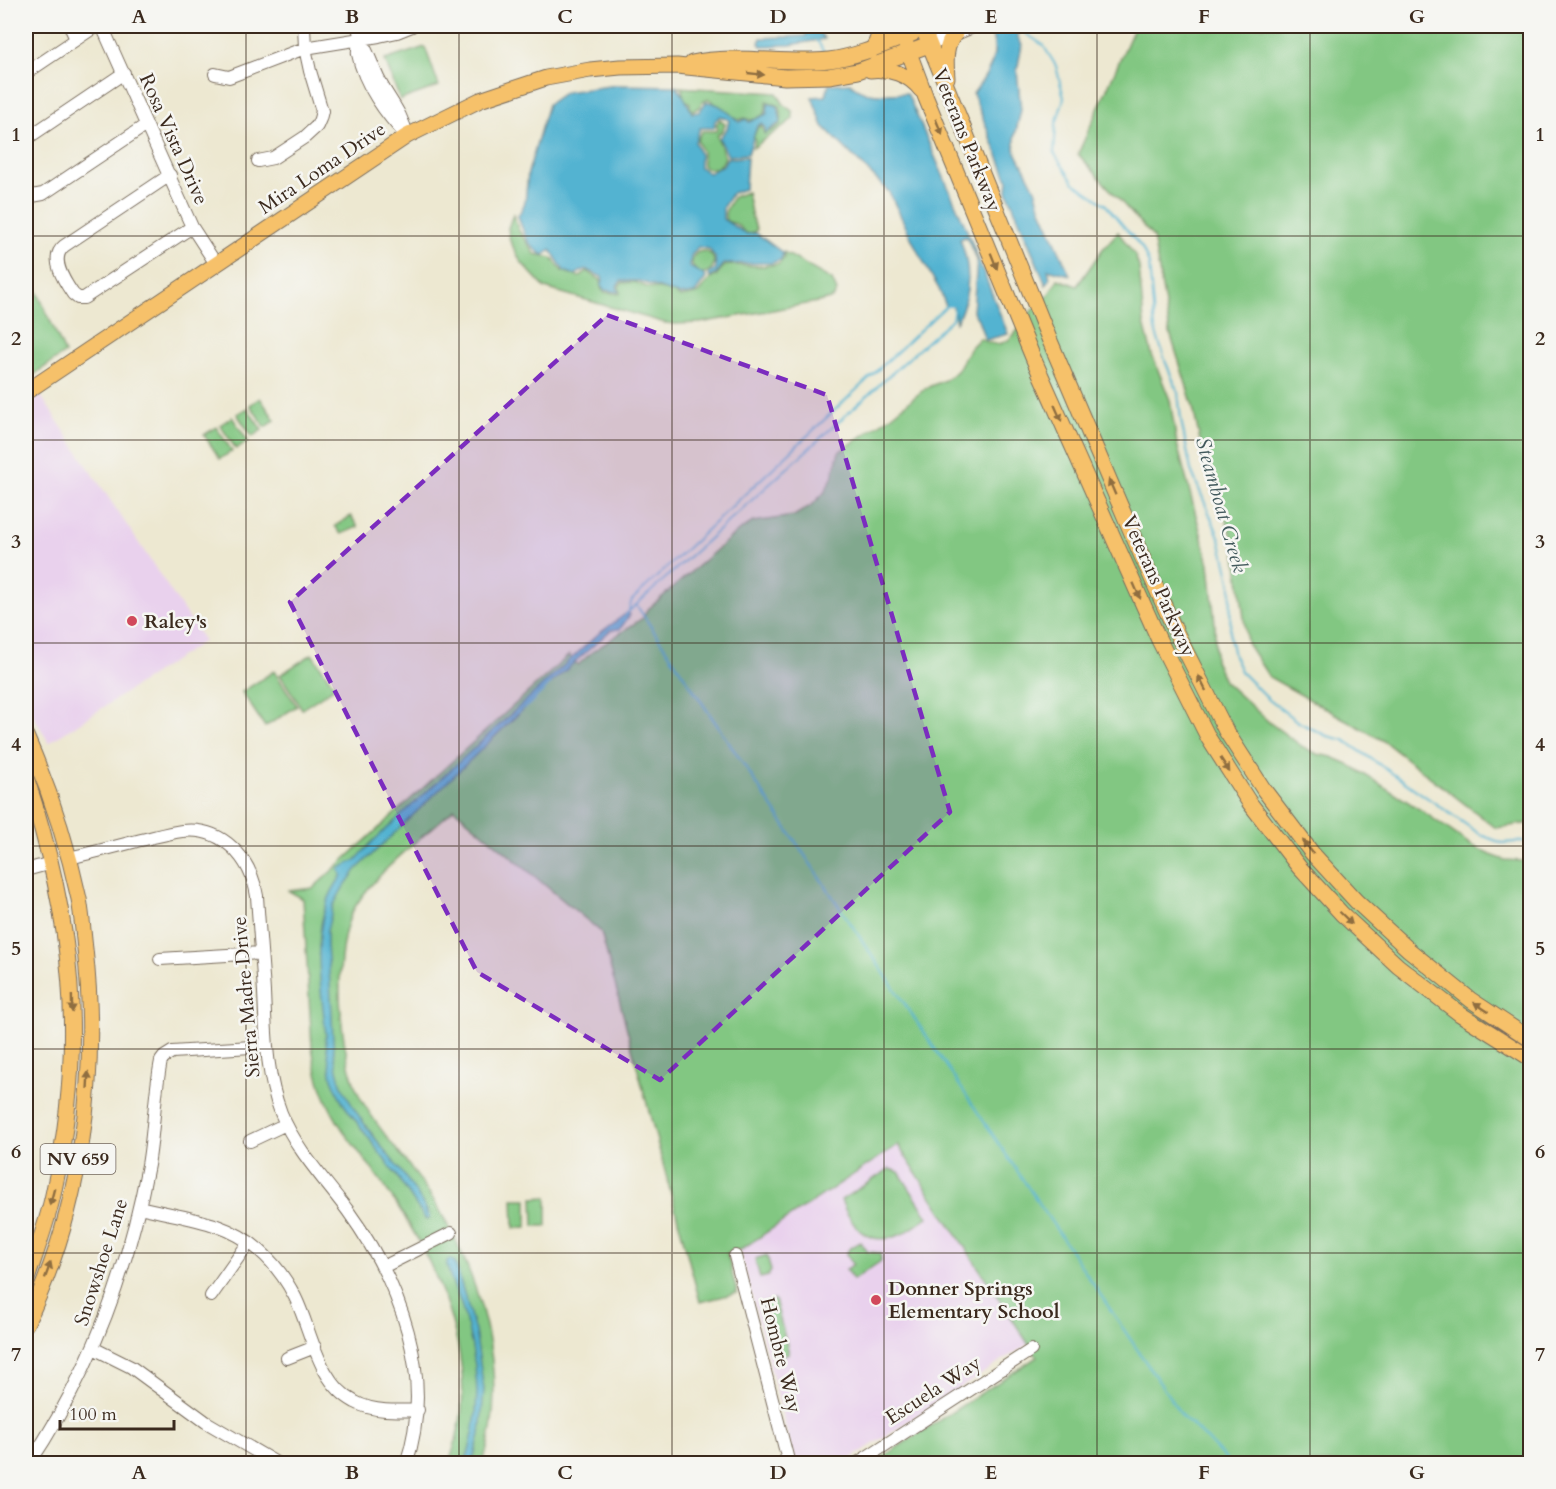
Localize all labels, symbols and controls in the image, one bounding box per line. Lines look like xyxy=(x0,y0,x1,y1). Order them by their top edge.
text: A xyxy=(131,3,147,30)
text: B xyxy=(345,3,359,30)
text: C xyxy=(557,3,573,30)
text: D xyxy=(769,3,787,30)
text: E xyxy=(985,3,997,30)
text: F xyxy=(1198,3,1210,30)
text: G xyxy=(1409,3,1425,30)
street label: Veterans Parkway xyxy=(926,64,1008,216)
street label: Rosa Vista Drive xyxy=(133,69,215,209)
one-way arrow xyxy=(747,69,766,79)
street label: Mira Loma Drive xyxy=(253,115,391,221)
one-way arrow xyxy=(934,119,944,137)
text: 1 xyxy=(11,121,21,148)
text: 1 xyxy=(1535,121,1545,148)
one-way arrow xyxy=(990,253,1000,271)
text: 2 xyxy=(11,325,21,352)
text: 2 xyxy=(1535,325,1545,352)
one-way arrow xyxy=(1053,405,1063,423)
water label: Steamboat Creek xyxy=(1188,434,1254,577)
one-way arrow xyxy=(1107,478,1116,496)
street label: Veterans Parkway xyxy=(1116,511,1202,661)
text: 3 xyxy=(11,528,21,555)
text: 3 xyxy=(1535,528,1545,555)
one-way arrow xyxy=(1132,583,1142,601)
place label: Raley's xyxy=(144,608,207,635)
marker: Raley's xyxy=(125,614,139,628)
one-way arrow xyxy=(1197,675,1207,692)
text: 4 xyxy=(11,731,21,758)
text: 4 xyxy=(1535,731,1545,758)
one-way arrow xyxy=(1220,757,1231,773)
one-way arrow xyxy=(1302,839,1314,854)
one-way arrow xyxy=(1338,910,1352,924)
street label: Sierra Madre Drive xyxy=(226,915,266,1079)
text: 5 xyxy=(11,935,21,962)
text: 5 xyxy=(1535,935,1545,962)
one-way arrow xyxy=(67,995,77,1014)
one-way arrow xyxy=(1473,1001,1490,1012)
one-way arrow xyxy=(83,1071,92,1090)
text: 6 xyxy=(11,1138,21,1165)
text: 6 xyxy=(1535,1138,1545,1165)
road number: NV 659 xyxy=(40,1144,116,1174)
one-way arrow xyxy=(47,1188,57,1207)
street label: Snowshoe Lane xyxy=(68,1195,134,1329)
one-way arrow xyxy=(43,1261,53,1279)
place label: Donner Springs Elementary School xyxy=(888,1275,1060,1325)
marker: Donner Springs Elementary School xyxy=(869,1293,883,1307)
street label: Hombre Way xyxy=(754,1294,809,1416)
text: 7 xyxy=(11,1341,21,1368)
text: 7 xyxy=(1535,1341,1545,1368)
street label: Escuela Way xyxy=(880,1349,986,1431)
scale bar xyxy=(60,1393,174,1431)
text: 100 m xyxy=(69,1402,117,1427)
text: A xyxy=(131,1459,147,1486)
text: B xyxy=(345,1459,359,1486)
text: C xyxy=(557,1459,573,1486)
text: D xyxy=(769,1459,787,1486)
text: E xyxy=(985,1459,997,1486)
text: F xyxy=(1198,1459,1210,1486)
text: G xyxy=(1409,1459,1425,1486)

